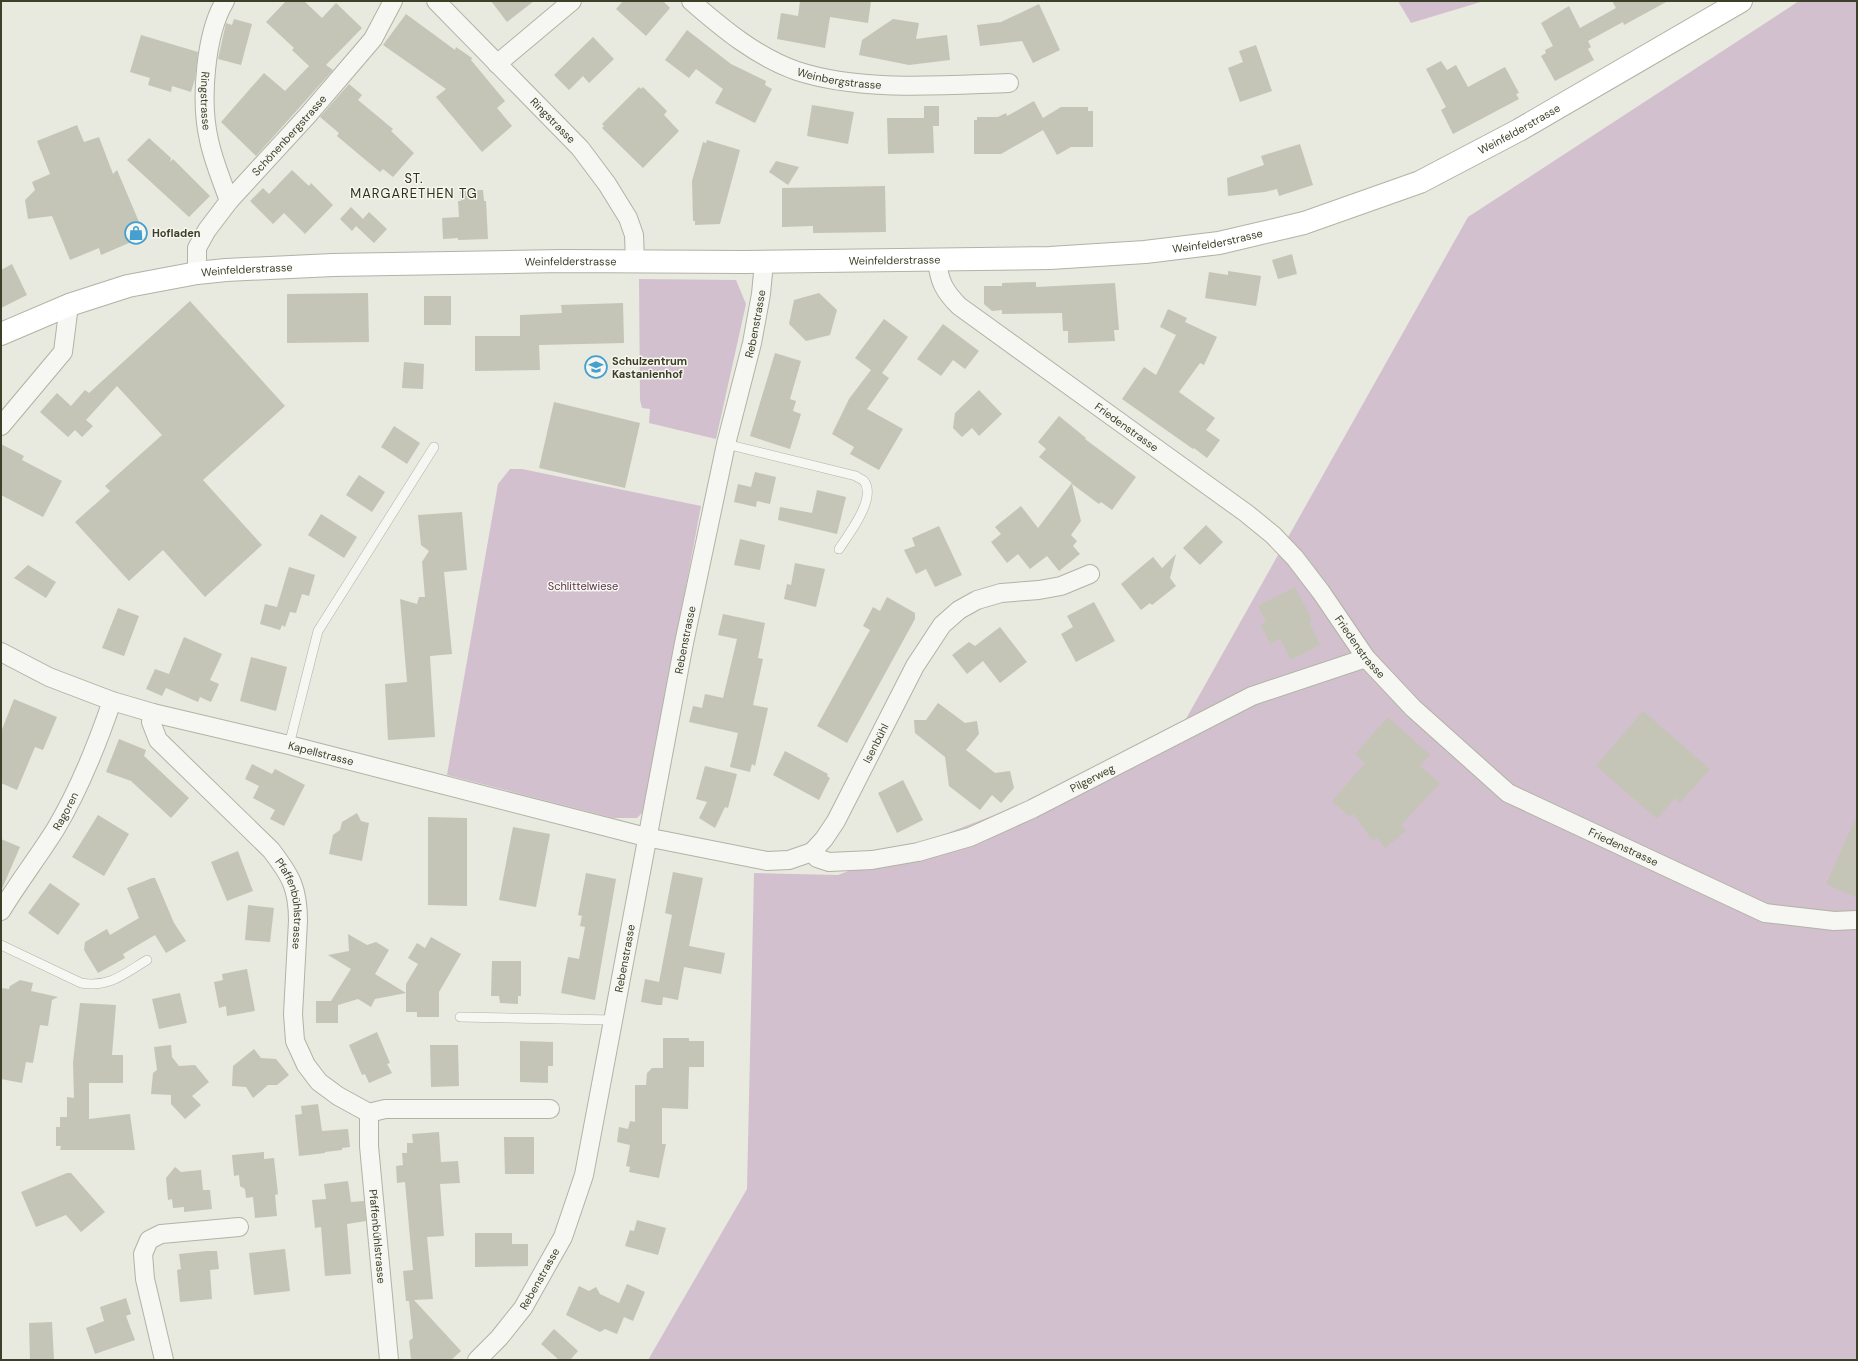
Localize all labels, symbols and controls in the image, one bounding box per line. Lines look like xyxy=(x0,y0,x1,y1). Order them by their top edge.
street label: Weinbergstrasse xyxy=(795,64,882,92)
street label: Ringstrasse xyxy=(198,71,214,131)
street label: Schönenbergstrasse xyxy=(249,92,329,179)
street label: Ringstrasse xyxy=(527,94,578,146)
street label: Weinfelderstrasse xyxy=(1476,101,1563,157)
district label: ST. MARGARETHEN TG xyxy=(350,170,478,202)
shop icon: Hofladen xyxy=(123,220,149,246)
place label: Hofladen xyxy=(152,226,201,240)
street label: Weinfelderstrasse xyxy=(1171,226,1264,256)
street label: Weinfelderstrasse xyxy=(849,252,941,268)
street label: Weinfelderstrasse xyxy=(525,254,616,269)
street label: Weinfelderstrasse xyxy=(200,260,293,280)
street label: Rebenstrasse xyxy=(741,289,768,359)
school or university icon: Schulzentrum Kastanienhof xyxy=(583,354,609,380)
place label: Schulzentrum Kastanienhof xyxy=(612,354,687,381)
street label: Friedenstrasse xyxy=(1092,399,1161,455)
park label: Schlittelwiese xyxy=(548,579,618,593)
street label: Rebenstrasse xyxy=(671,605,699,675)
street label: Friedenstrasse xyxy=(1332,613,1388,681)
street label: Isenbühl xyxy=(860,721,892,765)
street label: Kapellstrasse xyxy=(287,738,355,768)
street label: Pilgerweg xyxy=(1068,761,1117,795)
street label: Ragoren xyxy=(49,790,81,833)
street label: Friedenstrasse xyxy=(1586,825,1660,869)
street label: Pfaffenbühlstrasse xyxy=(272,855,305,950)
street label: Rebenstrasse xyxy=(611,923,638,993)
street label: Pfaffenbühlstrasse xyxy=(366,1189,389,1284)
street label: Rebenstrasse xyxy=(516,1245,562,1312)

